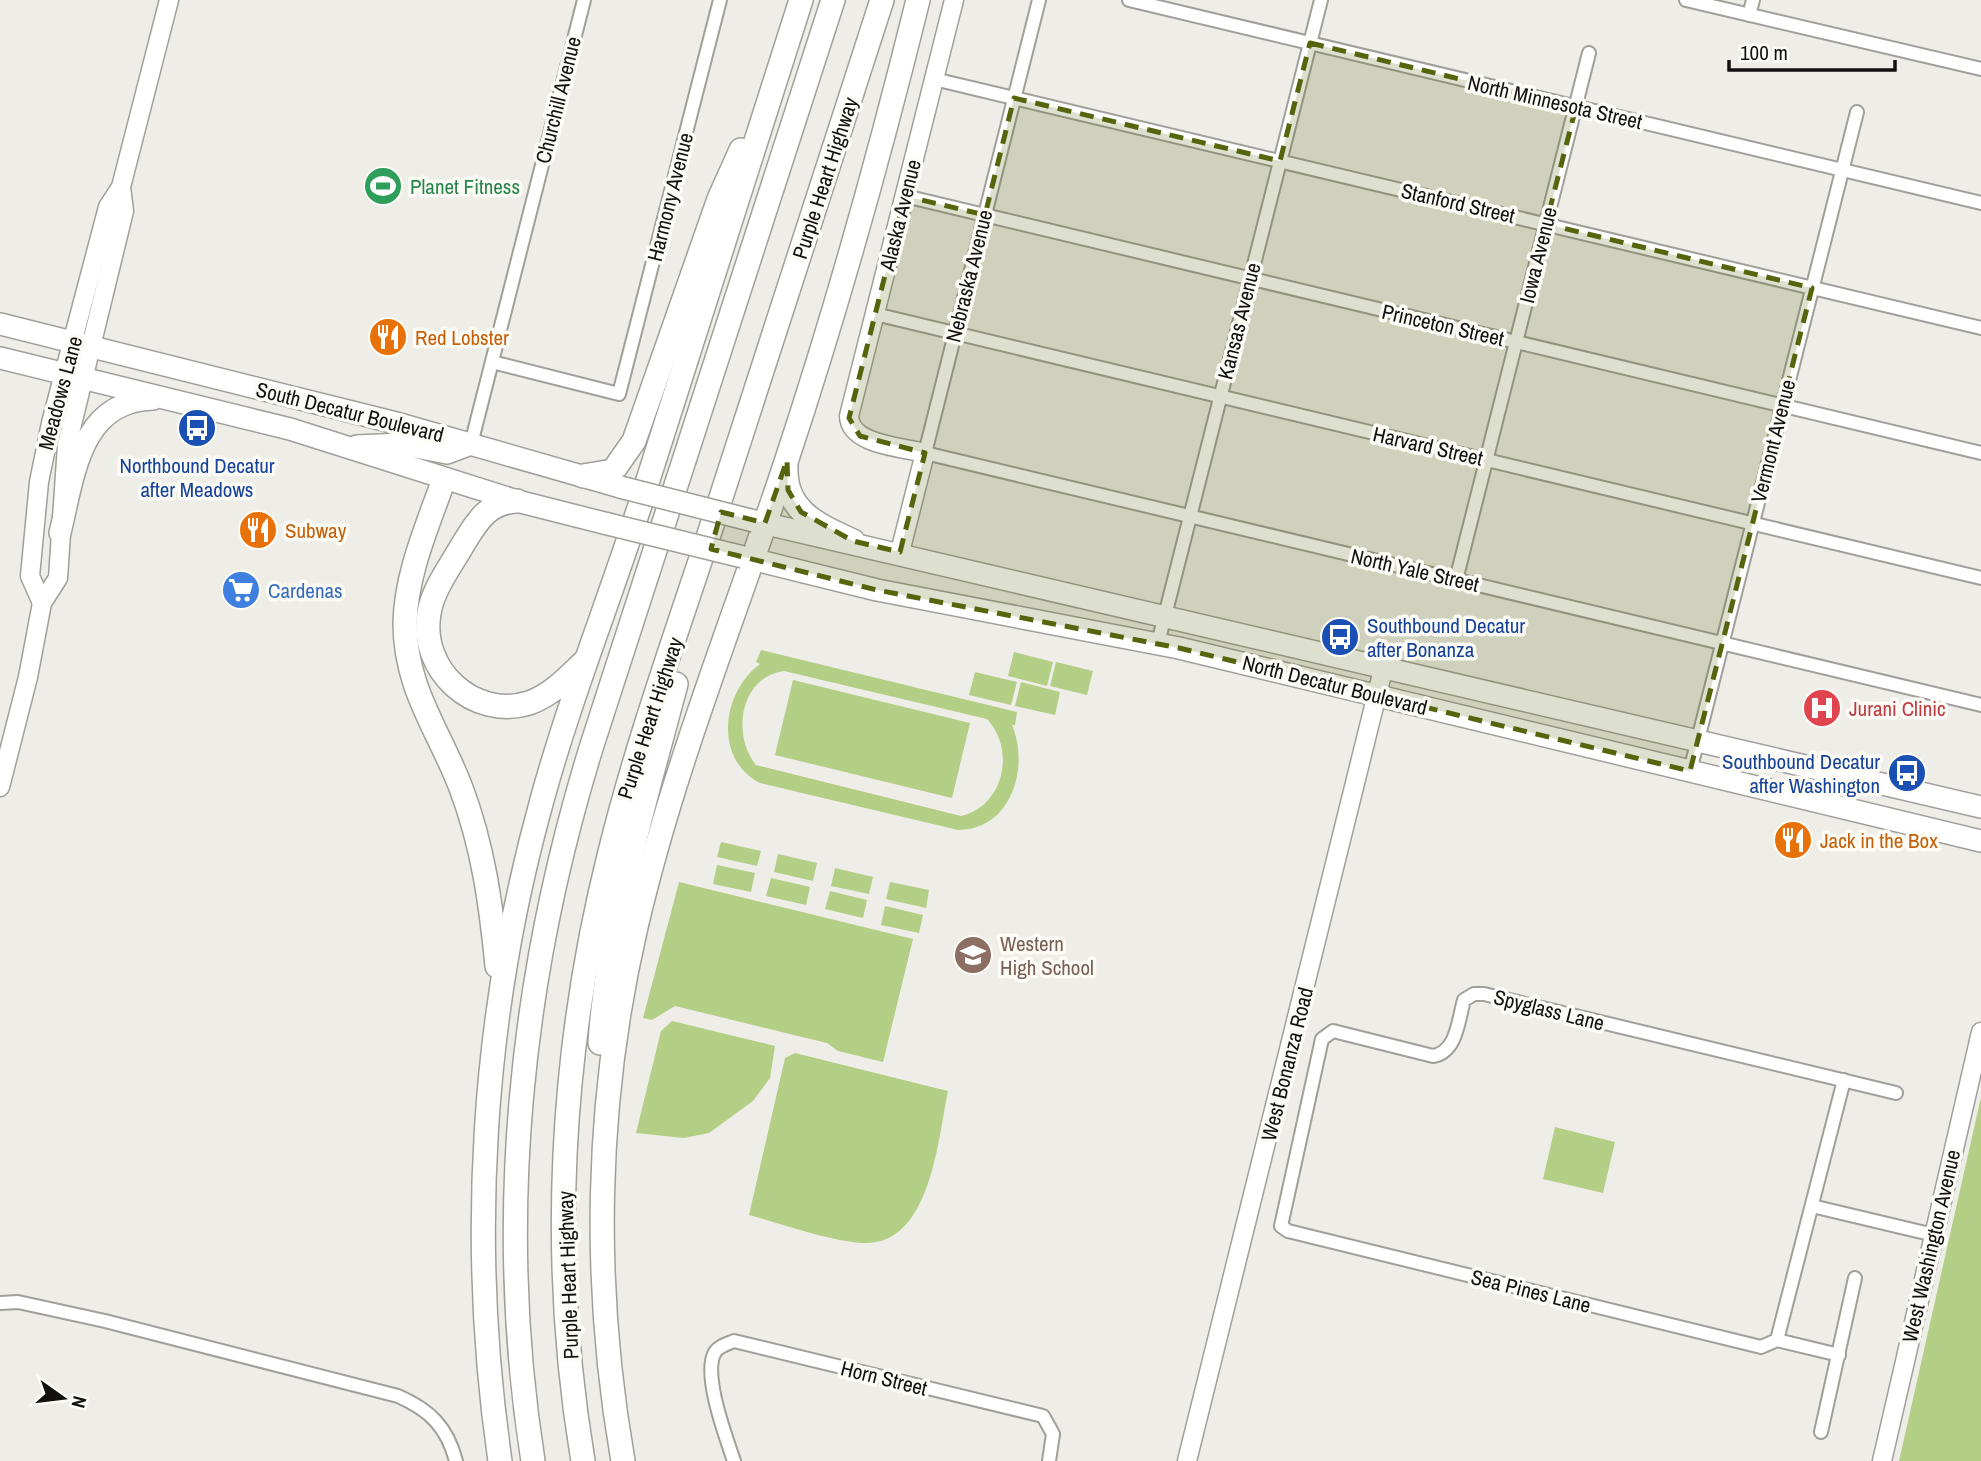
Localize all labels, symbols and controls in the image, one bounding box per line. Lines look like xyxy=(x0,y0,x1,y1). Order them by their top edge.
scale bar xyxy=(1729,28,1895,72)
street label: Churchill Avenue xyxy=(528,33,588,167)
text: 100 m xyxy=(1740,38,1788,67)
street label: North Minnesota Street xyxy=(1465,68,1645,136)
street label: Purple Heart Highway xyxy=(785,93,865,263)
street label: Harmony Avenue xyxy=(640,130,700,264)
street label: Alaska Avenue xyxy=(872,156,928,275)
sports icon: Planet Fitness xyxy=(362,165,404,207)
place label: Planet Fitness xyxy=(410,172,520,201)
street label: Stanford Street xyxy=(1398,176,1518,230)
street label: Iowa Avenue xyxy=(1512,204,1564,306)
street label: Nebraska Avenue xyxy=(939,207,999,345)
street label: Kansas Avenue xyxy=(1210,260,1268,382)
street label: Princeton Street xyxy=(1379,297,1507,353)
restaurant icon: Red Lobster xyxy=(367,316,409,358)
place label: Red Lobster xyxy=(415,323,509,352)
street label: Meadows Lane xyxy=(31,333,89,453)
street label: South Decatur Boulevard xyxy=(253,375,447,449)
street label: Vermont Avenue xyxy=(1744,376,1802,506)
bus stop icon: Northbound Decatur after Meadows xyxy=(176,407,218,449)
street label: Harvard Street xyxy=(1370,419,1486,473)
place label: Northbound Decatur after Meadows xyxy=(119,451,275,504)
restaurant icon: Subway xyxy=(237,509,279,551)
place label: Subway xyxy=(285,516,347,545)
street label: North Yale Street xyxy=(1348,541,1482,599)
supermarket icon: Cardenas xyxy=(220,569,262,611)
place label: Cardenas xyxy=(268,576,343,605)
place label: Southbound Decatur after Bonanza xyxy=(1367,611,1525,664)
bus stop icon: Southbound Decatur after Bonanza xyxy=(1319,616,1361,658)
street label: Purple Heart Highway xyxy=(610,633,690,803)
street label: North Decatur Boulevard xyxy=(1240,648,1430,722)
hospital icon: Jurani Clinic xyxy=(1801,687,1843,729)
place label: Jurani Clinic xyxy=(1849,694,1946,723)
place label: Southbound Decatur after Washington xyxy=(1722,747,1880,800)
bus stop icon: Southbound Decatur after Washington xyxy=(1886,752,1928,794)
restaurant icon: Jack in the Box xyxy=(1772,819,1814,861)
place label: Jack in the Box xyxy=(1820,826,1938,855)
place label: Western High School xyxy=(1000,929,1094,982)
school or university icon: Western High School xyxy=(952,934,994,976)
street label: Spyglass Lane xyxy=(1491,982,1607,1038)
street label: West Bonanza Road xyxy=(1254,984,1320,1144)
street label: West Washington Avenue xyxy=(1895,1147,1967,1345)
street label: Purple Heart Highway xyxy=(551,1190,585,1360)
street label: Sea Pines Lane xyxy=(1468,1262,1594,1320)
street label: Horn Street xyxy=(838,1353,930,1403)
north arrow xyxy=(28,1363,98,1433)
text: N xyxy=(66,1394,93,1411)

